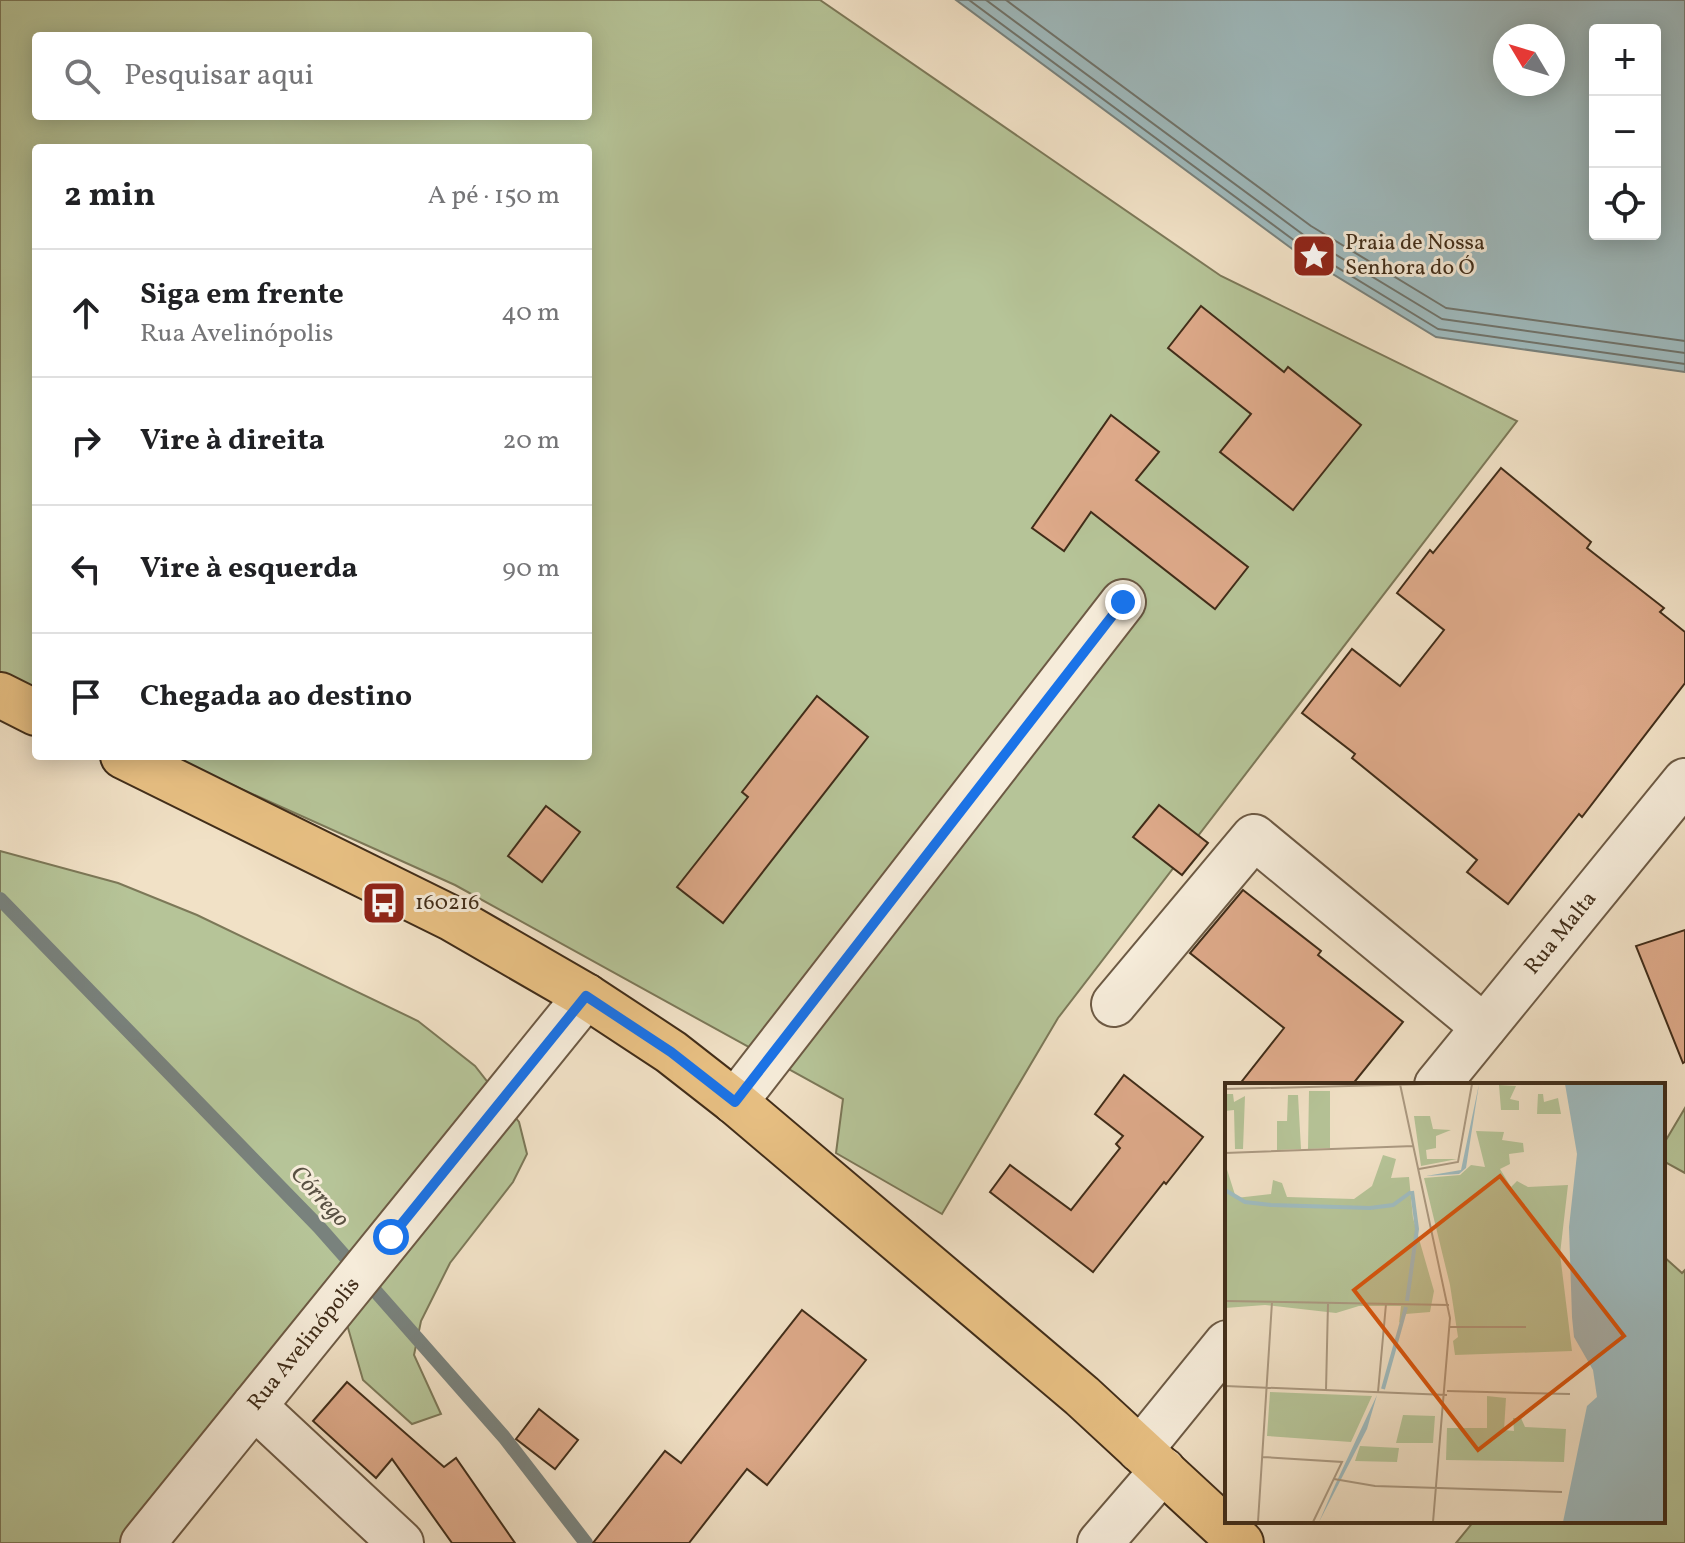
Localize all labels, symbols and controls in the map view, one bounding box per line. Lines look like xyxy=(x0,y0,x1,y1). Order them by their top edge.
north arrow xyxy=(1493,24,1565,96)
map controls xyxy=(1589,24,1661,240)
button: + xyxy=(1589,24,1661,96)
search box xyxy=(32,32,592,120)
icon: search xyxy=(60,54,104,98)
text: Pesquisar aqui xyxy=(124,55,314,97)
button: − xyxy=(1589,96,1661,168)
button: locate xyxy=(1589,168,1661,240)
text: 2 min xyxy=(64,173,156,220)
text: A pé · 150 m xyxy=(428,178,560,214)
place label: Praia de Nossa Senhora do Ó xyxy=(1345,228,1485,284)
place icon: Praia de Nossa Senhora do Ó xyxy=(1290,232,1338,280)
text: Siga em frente xyxy=(140,274,344,316)
icon: ahead xyxy=(64,291,108,335)
text: 40 m xyxy=(501,295,560,331)
text: Rua Avelinópolis xyxy=(140,316,333,352)
icon: right xyxy=(64,419,108,463)
text: Vire à direita xyxy=(140,420,325,462)
text: 20 m xyxy=(502,423,560,459)
icon: left xyxy=(64,547,108,591)
text: Vire à esquerda xyxy=(140,548,358,590)
text: 90 m xyxy=(502,551,560,587)
route end xyxy=(1105,584,1141,620)
icon: arrive xyxy=(64,675,108,719)
text: Chegada ao destino xyxy=(140,676,412,718)
bus stop icon: 160216 xyxy=(360,879,408,927)
street label: Rua Malta xyxy=(1517,885,1604,982)
place label: 160216 xyxy=(415,888,479,919)
inset map xyxy=(1225,1083,1665,1523)
water label: Córrego xyxy=(281,1158,357,1236)
route start xyxy=(373,1219,409,1255)
street label: Rua Avelinópolis xyxy=(241,1271,368,1417)

